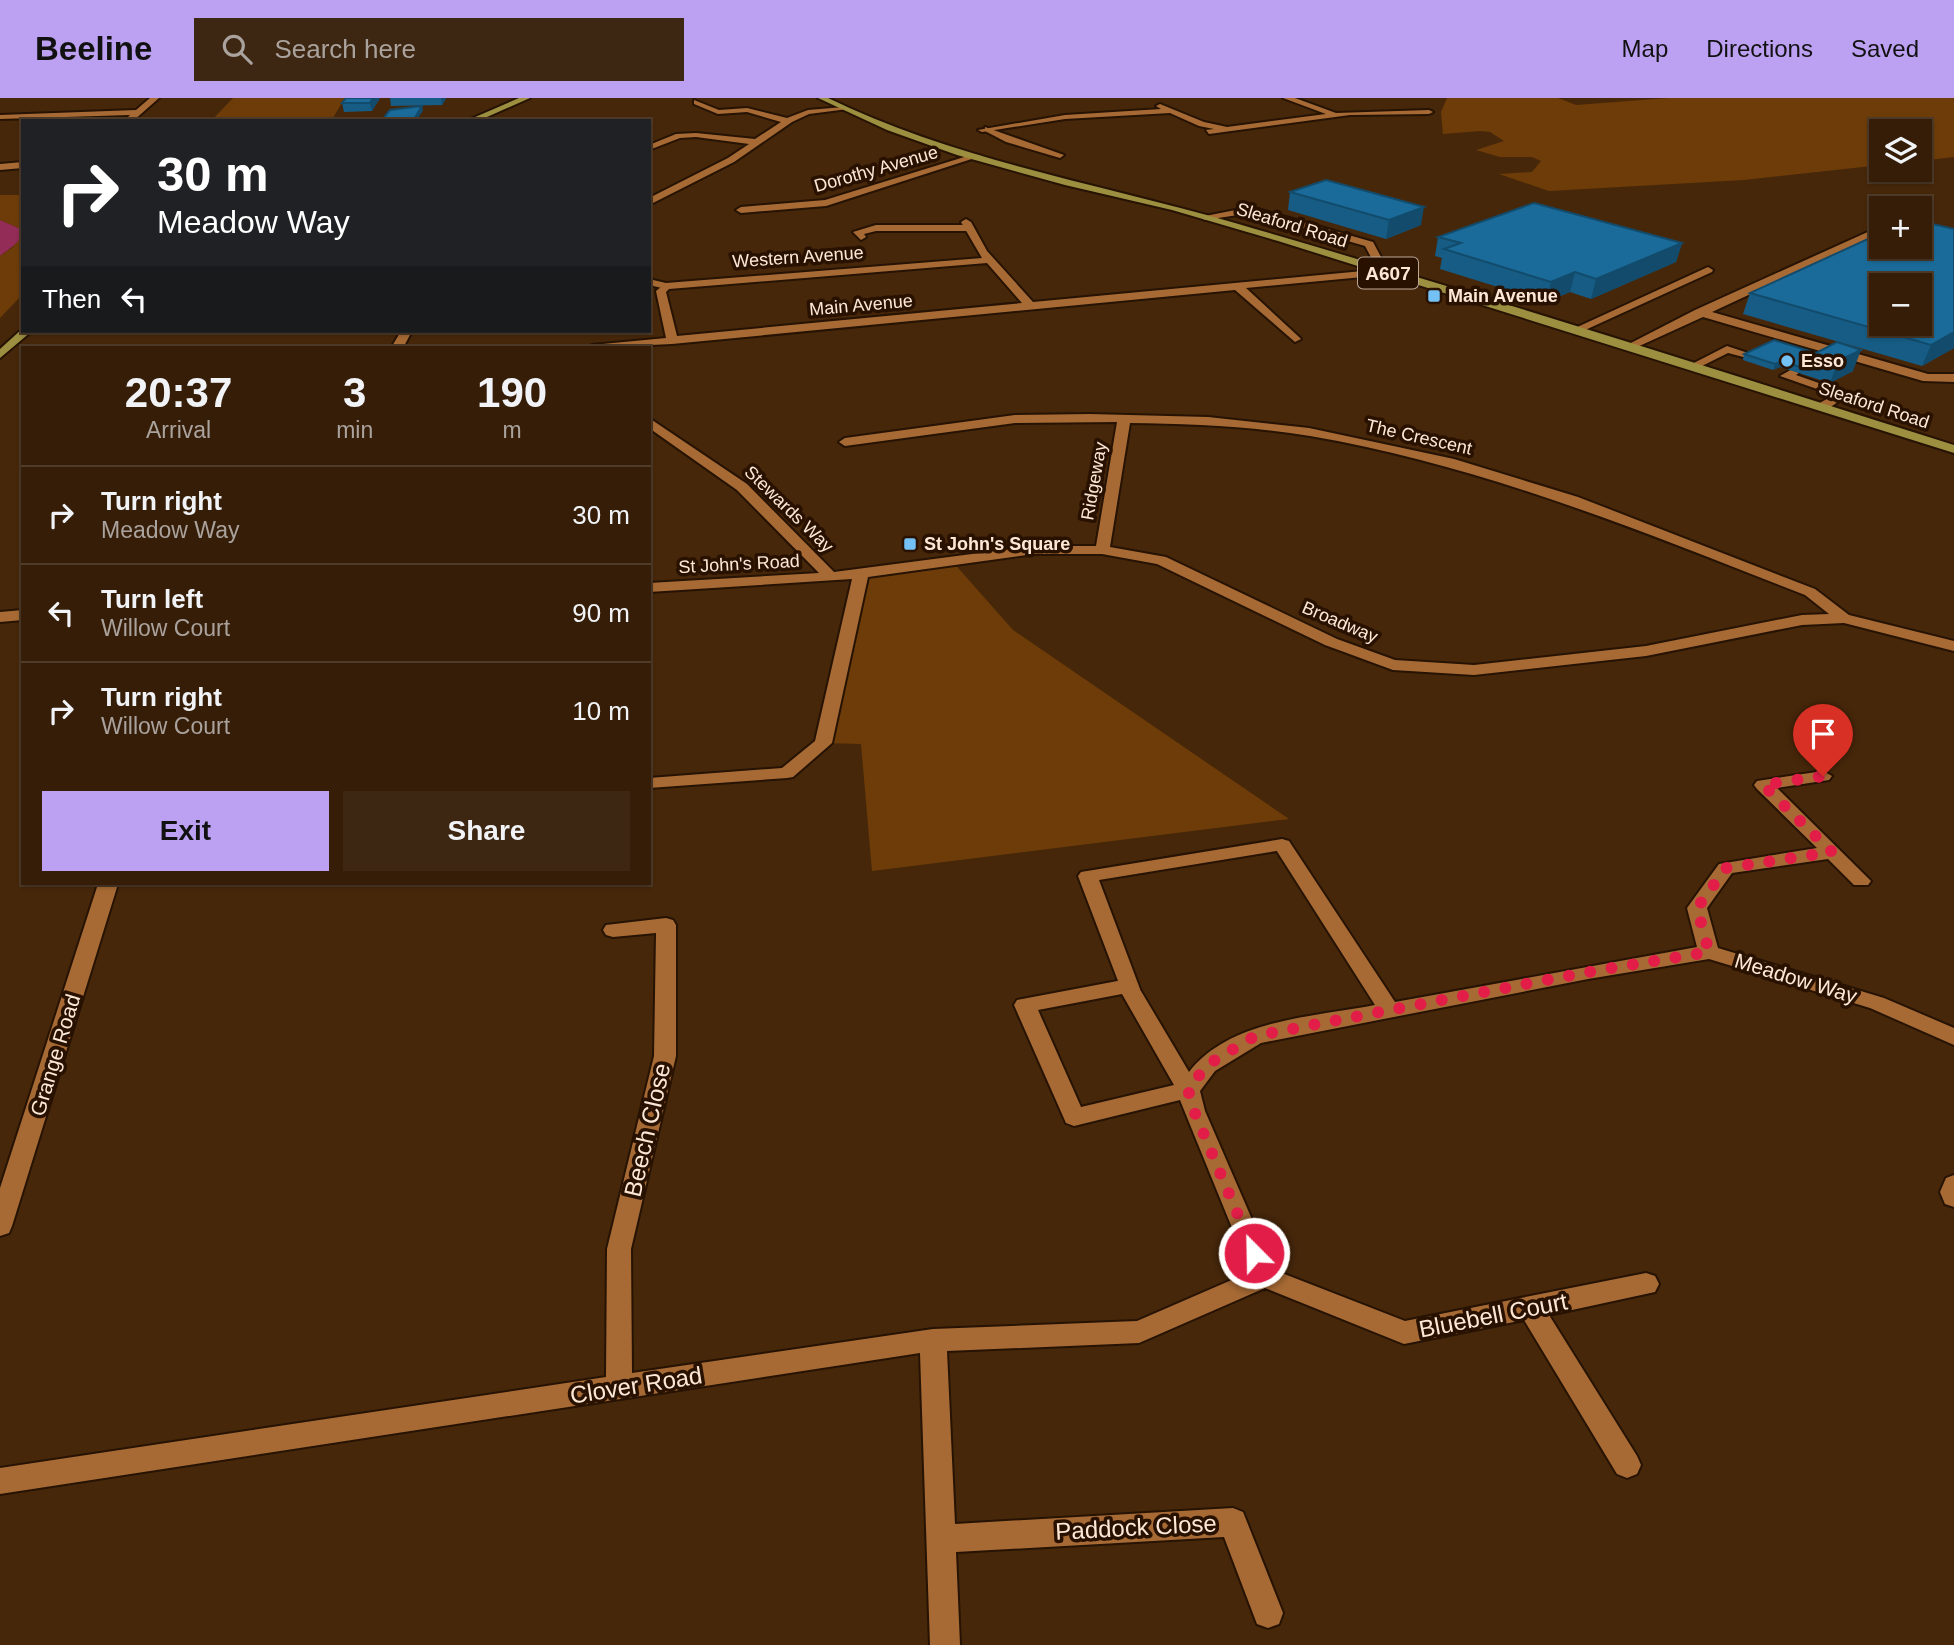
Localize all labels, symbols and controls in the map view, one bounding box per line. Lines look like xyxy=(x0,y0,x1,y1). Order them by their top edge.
search box xyxy=(194,18,684,81)
text: Beeline xyxy=(35,30,152,67)
icon: search xyxy=(218,30,256,68)
text: Search here xyxy=(274,34,416,64)
text: Map xyxy=(1622,35,1668,62)
text: Directions xyxy=(1706,35,1813,62)
text: Saved xyxy=(1851,35,1919,62)
map controls xyxy=(1869,119,1932,336)
button: layers xyxy=(1869,119,1932,182)
street label: Dorothy Avenue xyxy=(812,142,940,196)
icon: right xyxy=(42,147,133,238)
text: 30 m xyxy=(157,147,269,201)
button: + xyxy=(1869,196,1932,259)
street label: Sleaford Road xyxy=(1234,199,1350,251)
text: Meadow Way xyxy=(157,204,350,240)
street label: Western Avenue xyxy=(732,242,864,272)
road number: A607 xyxy=(1358,258,1418,288)
button: − xyxy=(1869,273,1932,336)
icon: left xyxy=(115,280,153,318)
text: Then xyxy=(42,284,101,314)
place label: Main Avenue xyxy=(1448,286,1558,306)
marker: Main Avenue xyxy=(1426,288,1442,304)
street label: Main Avenue xyxy=(808,291,914,319)
place label: Esso xyxy=(1801,351,1844,371)
marker: Esso xyxy=(1779,353,1795,369)
text: 20:37 xyxy=(125,369,232,416)
text: 3 xyxy=(343,369,366,416)
text: 190 xyxy=(477,369,547,416)
street label: Sleaford Road xyxy=(1816,378,1932,432)
street label: The Crescent xyxy=(1364,415,1474,459)
text: Arrival xyxy=(146,417,211,443)
text: min xyxy=(336,417,373,443)
text: m xyxy=(503,417,522,443)
street label: Ridgeway xyxy=(1077,440,1111,522)
street label: Stewards Way xyxy=(741,462,837,556)
text: Turn right xyxy=(101,486,222,516)
icon: right xyxy=(42,496,80,534)
text: 30 m xyxy=(572,500,630,530)
text: Meadow Way xyxy=(101,517,239,543)
place label: St John's Square xyxy=(924,534,1070,554)
marker: St John's Square xyxy=(902,536,918,552)
street label: St John's Road xyxy=(678,551,800,577)
text: Turn left xyxy=(101,584,203,614)
icon: left xyxy=(42,594,80,632)
street label: Broadway xyxy=(1299,597,1381,647)
text: 90 m xyxy=(572,598,630,628)
text: Willow Court xyxy=(101,615,230,641)
text: Turn right xyxy=(101,682,222,712)
icon: right xyxy=(42,692,80,730)
text: 10 m xyxy=(572,696,630,726)
pin xyxy=(1793,704,1853,776)
text: Willow Court xyxy=(101,713,230,739)
icon: arrive xyxy=(1804,715,1842,753)
button: Exit xyxy=(42,791,329,871)
button: Share xyxy=(343,791,630,871)
street label: Meadow Way xyxy=(1732,949,1860,1008)
street label: Grange Road xyxy=(26,991,84,1119)
street label: Beech Close xyxy=(619,1061,675,1199)
position arrow xyxy=(1217,1216,1291,1290)
street label: Bluebell Court xyxy=(1416,1287,1570,1343)
street label: Clover Road xyxy=(568,1361,704,1409)
street label: Paddock Close xyxy=(1055,1509,1217,1545)

